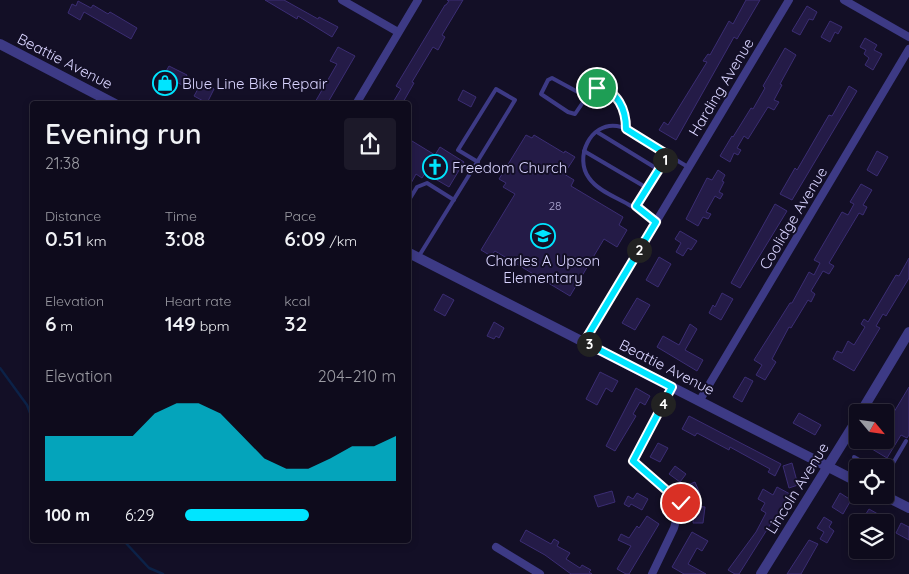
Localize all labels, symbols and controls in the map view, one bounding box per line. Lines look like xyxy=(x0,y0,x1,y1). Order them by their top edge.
street label: Beattie Avenue xyxy=(14,29,116,93)
street label: Harding Avenue xyxy=(684,35,758,139)
pin xyxy=(576,67,618,109)
shop icon: Blue Line Bike Repair xyxy=(152,70,178,96)
place label: Blue Line Bike Repair xyxy=(182,74,328,93)
icon: arrive xyxy=(583,74,611,102)
text: Evening run xyxy=(45,116,202,151)
button: share xyxy=(344,118,396,170)
pin: 1 xyxy=(652,148,678,172)
text: 1 xyxy=(663,151,668,169)
text: 21:38 xyxy=(45,153,80,173)
church icon: Freedom Church xyxy=(422,154,448,180)
place label: Freedom Church xyxy=(452,158,567,177)
street label: Coolidge Avenue xyxy=(755,163,831,273)
house number: 28 xyxy=(548,198,562,213)
text: Distance xyxy=(45,207,101,225)
text: Time xyxy=(165,207,197,225)
text: Pace xyxy=(284,207,316,225)
school or university icon: Charles A Upson Elementary xyxy=(530,223,556,249)
text: 0.51 xyxy=(45,225,82,251)
text: 3:08 xyxy=(165,225,205,251)
text: 6:09 xyxy=(284,225,326,251)
text: km xyxy=(82,232,107,250)
text: /km xyxy=(326,232,357,250)
pin: 2 xyxy=(626,238,652,262)
text: 2 xyxy=(636,241,643,259)
place label: Charles A Upson Elementary xyxy=(486,251,600,287)
text: Elevation xyxy=(45,292,104,310)
text: Heart rate xyxy=(165,292,231,310)
text: kcal xyxy=(284,292,310,310)
text: 6 xyxy=(45,310,57,336)
text: 149 xyxy=(165,310,196,336)
text: 32 xyxy=(284,310,307,336)
text: m xyxy=(57,317,73,335)
text: bpm xyxy=(196,317,230,335)
pin: 3 xyxy=(576,332,602,356)
text: 3 xyxy=(586,335,593,353)
street label: Beattie Avenue xyxy=(616,335,718,399)
text: Elevation xyxy=(45,366,112,386)
text: 204–210 m xyxy=(318,366,396,386)
pin: 4 xyxy=(650,392,676,416)
text: 4 xyxy=(659,395,668,413)
north arrow xyxy=(849,404,894,449)
map controls xyxy=(849,404,894,559)
street label: Lincoln Avenue xyxy=(761,439,833,537)
button: locate xyxy=(849,459,894,504)
pin xyxy=(660,482,702,524)
icon: check xyxy=(667,489,695,517)
text: 100 m xyxy=(45,505,90,525)
text: 6:29 xyxy=(125,505,154,525)
button: layers xyxy=(849,514,894,559)

